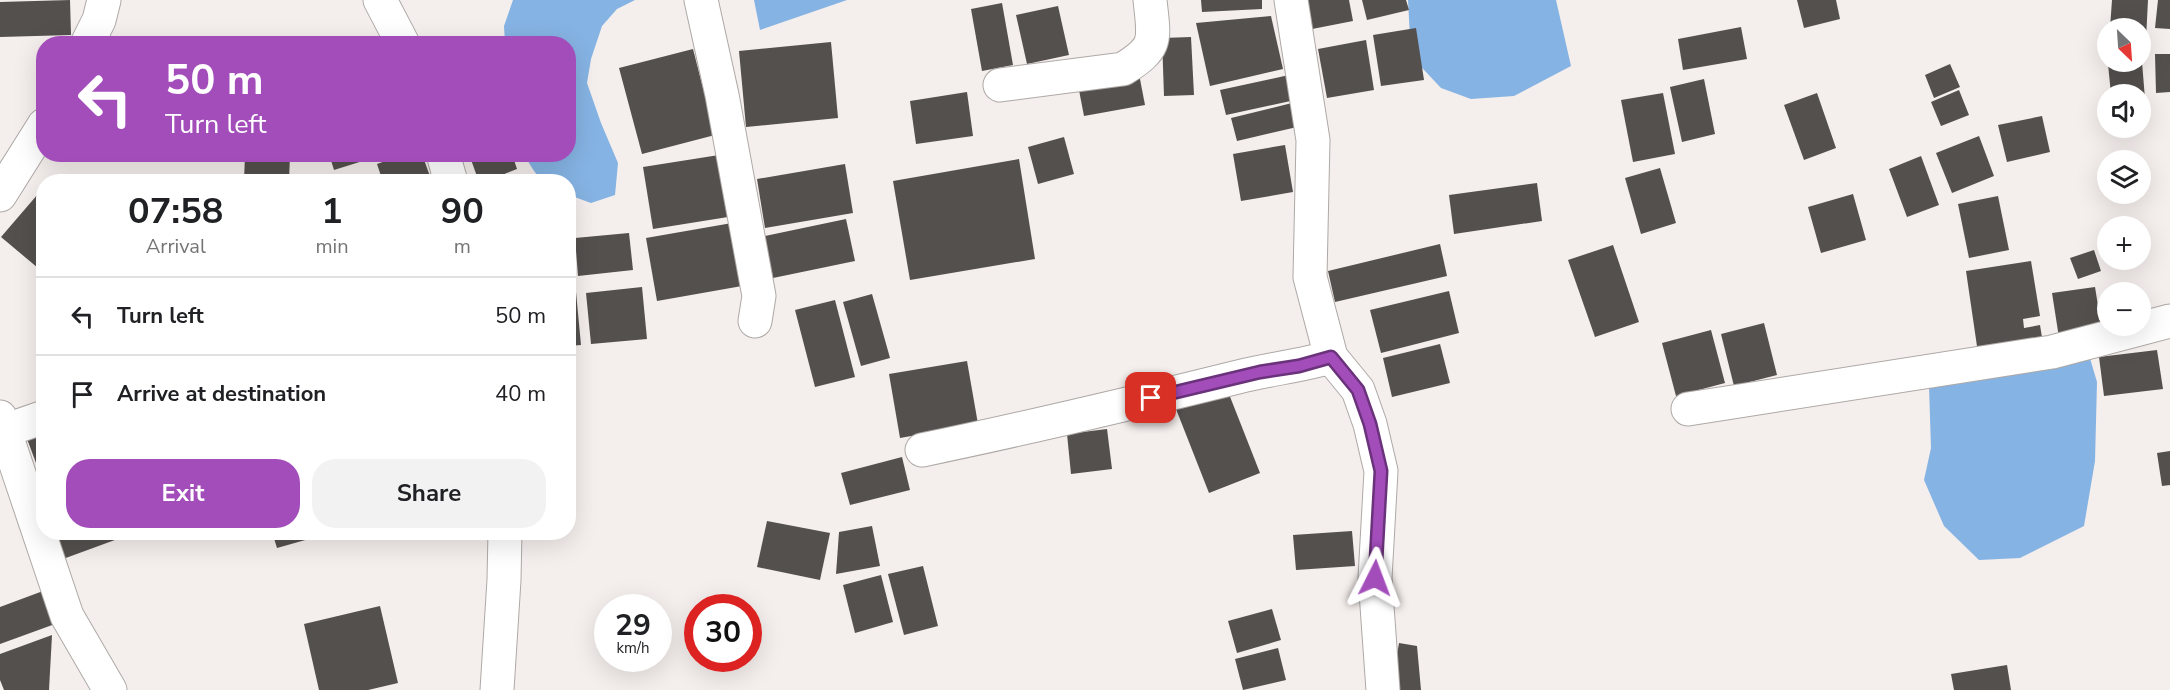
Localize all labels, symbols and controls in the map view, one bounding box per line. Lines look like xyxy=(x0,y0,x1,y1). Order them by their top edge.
north arrow xyxy=(2097,18,2151,72)
map controls xyxy=(2097,18,2151,336)
text: 50 m xyxy=(165,52,264,109)
icon: left xyxy=(66,60,144,138)
button: sound xyxy=(2097,84,2151,138)
text: Turn left xyxy=(165,106,266,143)
button: layers xyxy=(2097,150,2151,204)
text: 07:58 xyxy=(128,187,223,236)
text: 1 xyxy=(321,187,343,236)
text: 90 xyxy=(441,187,484,236)
button: + xyxy=(2097,216,2151,270)
text: Arrival xyxy=(146,233,206,260)
text: min xyxy=(315,233,349,260)
text: m xyxy=(454,233,471,260)
button: − xyxy=(2097,282,2151,336)
icon: left xyxy=(66,300,99,333)
text: Turn left xyxy=(117,301,204,331)
text: 50 m xyxy=(495,301,546,331)
pin xyxy=(1125,372,1176,423)
icon: arrive xyxy=(66,378,99,411)
text: Arrive at destination xyxy=(117,379,326,409)
text: 40 m xyxy=(495,379,546,409)
icon: arrive xyxy=(1134,381,1167,414)
button: Exit xyxy=(66,459,300,528)
button: Share xyxy=(312,459,546,528)
position arrow xyxy=(1343,546,1407,610)
speed limit sign: 30 xyxy=(684,594,762,672)
text: 29 xyxy=(615,605,651,646)
text: km/h xyxy=(616,638,650,658)

